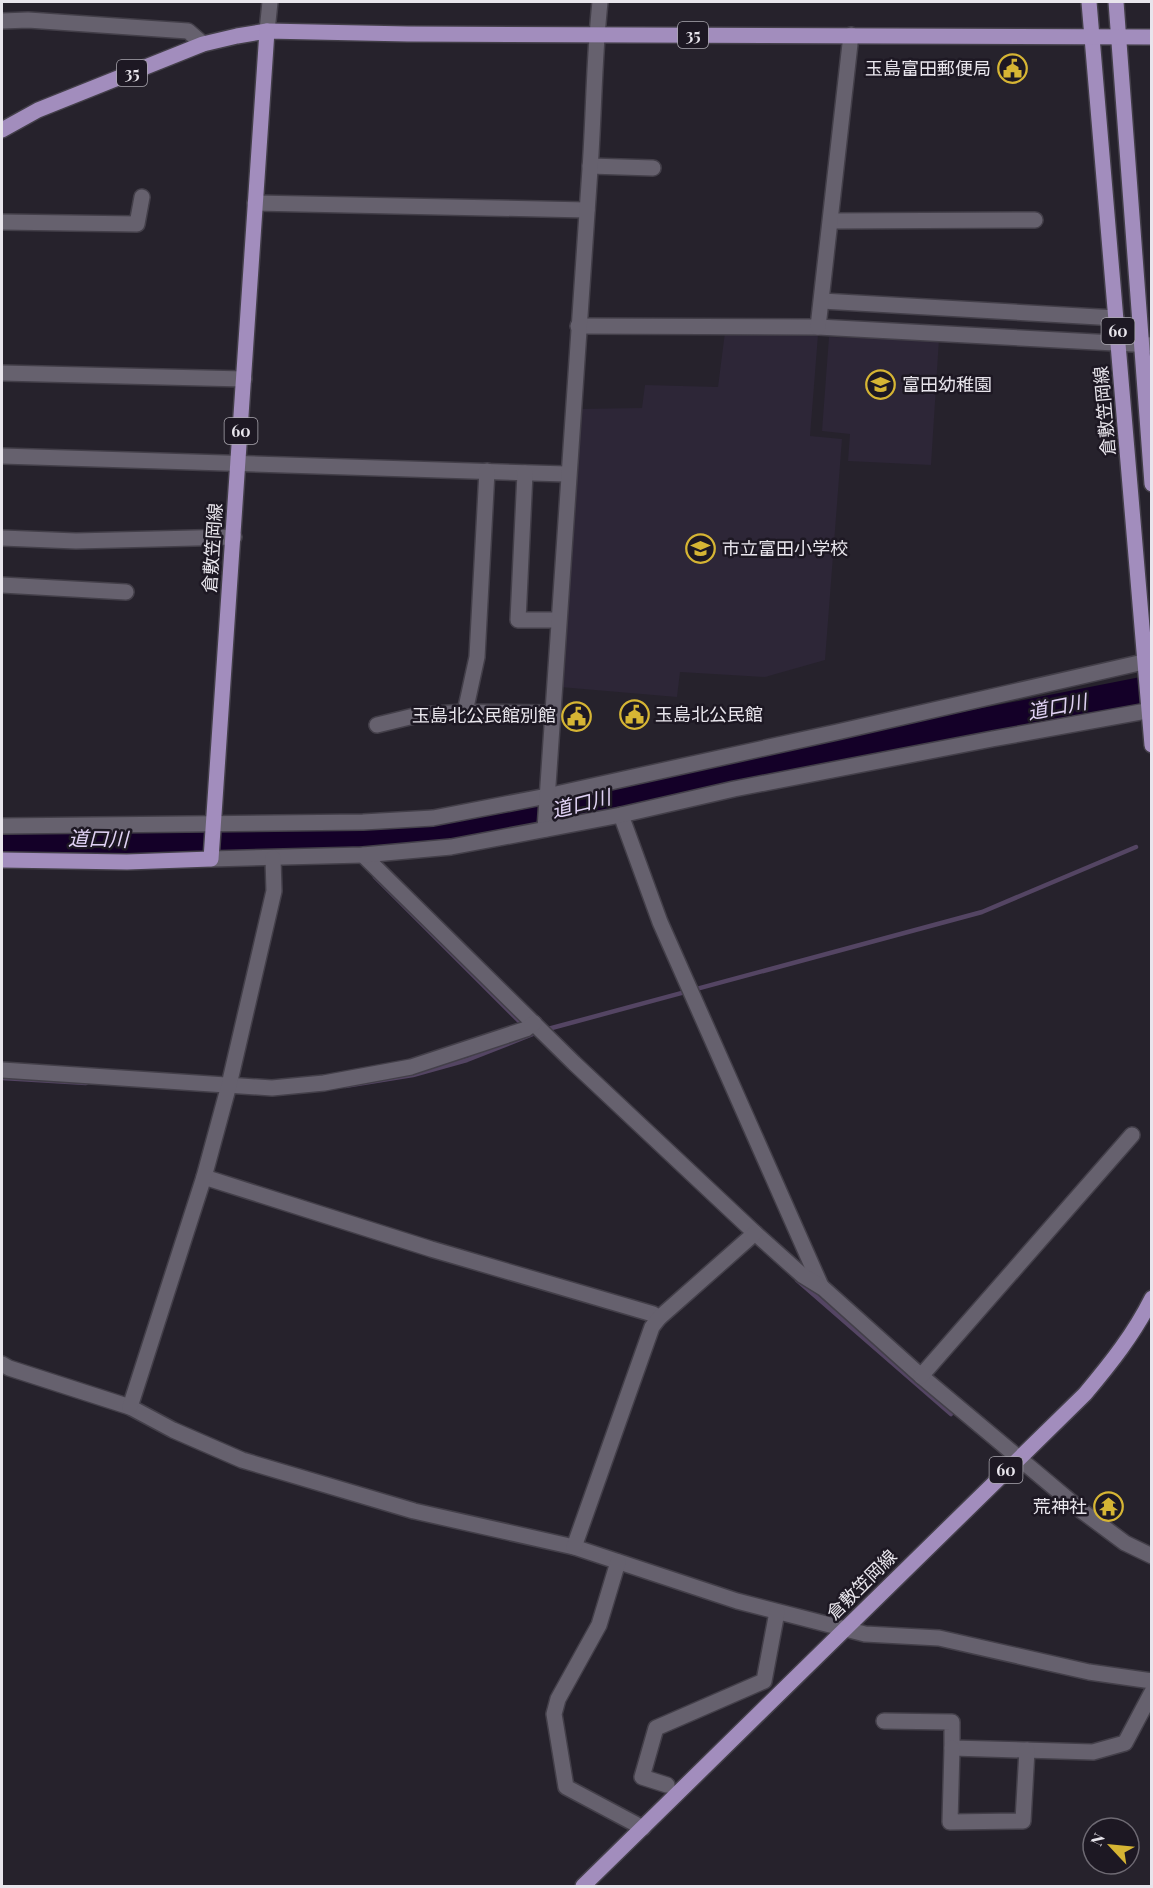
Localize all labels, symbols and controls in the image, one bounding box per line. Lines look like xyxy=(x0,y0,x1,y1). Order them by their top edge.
road number: 35 xyxy=(678,22,708,48)
public building icon: 玉島富田郵便局 xyxy=(996,53,1028,85)
place label: 玉島富田郵便局 xyxy=(865,56,991,80)
road number: 35 xyxy=(117,60,147,86)
road number: 60 xyxy=(1102,318,1134,344)
street label: 倉敷笠岡線 xyxy=(1088,365,1120,457)
school or university icon: 富田幼稚園 xyxy=(865,369,897,401)
place label: 富田幼稚園 xyxy=(902,372,992,396)
road number: 60 xyxy=(224,418,258,444)
street label: 倉敷笠岡線 xyxy=(197,502,227,594)
school or university icon: 市立富田小学校 xyxy=(685,533,717,565)
place label: 市立富田小学校 xyxy=(722,536,848,560)
water label: 道口川 xyxy=(1025,686,1091,725)
public building icon: 玉島北公民館 xyxy=(618,699,650,731)
public building icon: 玉島北公民館別館 xyxy=(561,700,593,732)
place label: 玉島北公民館 xyxy=(655,702,763,726)
place label: 玉島北公民館別館 xyxy=(412,703,556,727)
water label: 道口川 xyxy=(548,782,615,823)
water label: 道口川 xyxy=(68,823,130,852)
road number: 60 xyxy=(990,1457,1022,1483)
temple icon: 荒神社 xyxy=(1092,1491,1124,1523)
place label: 荒神社 xyxy=(1033,1494,1087,1518)
street label: 倉敷笠岡線 xyxy=(821,1544,902,1625)
north arrow xyxy=(1081,1816,1141,1876)
text: N xyxy=(1085,1829,1109,1849)

